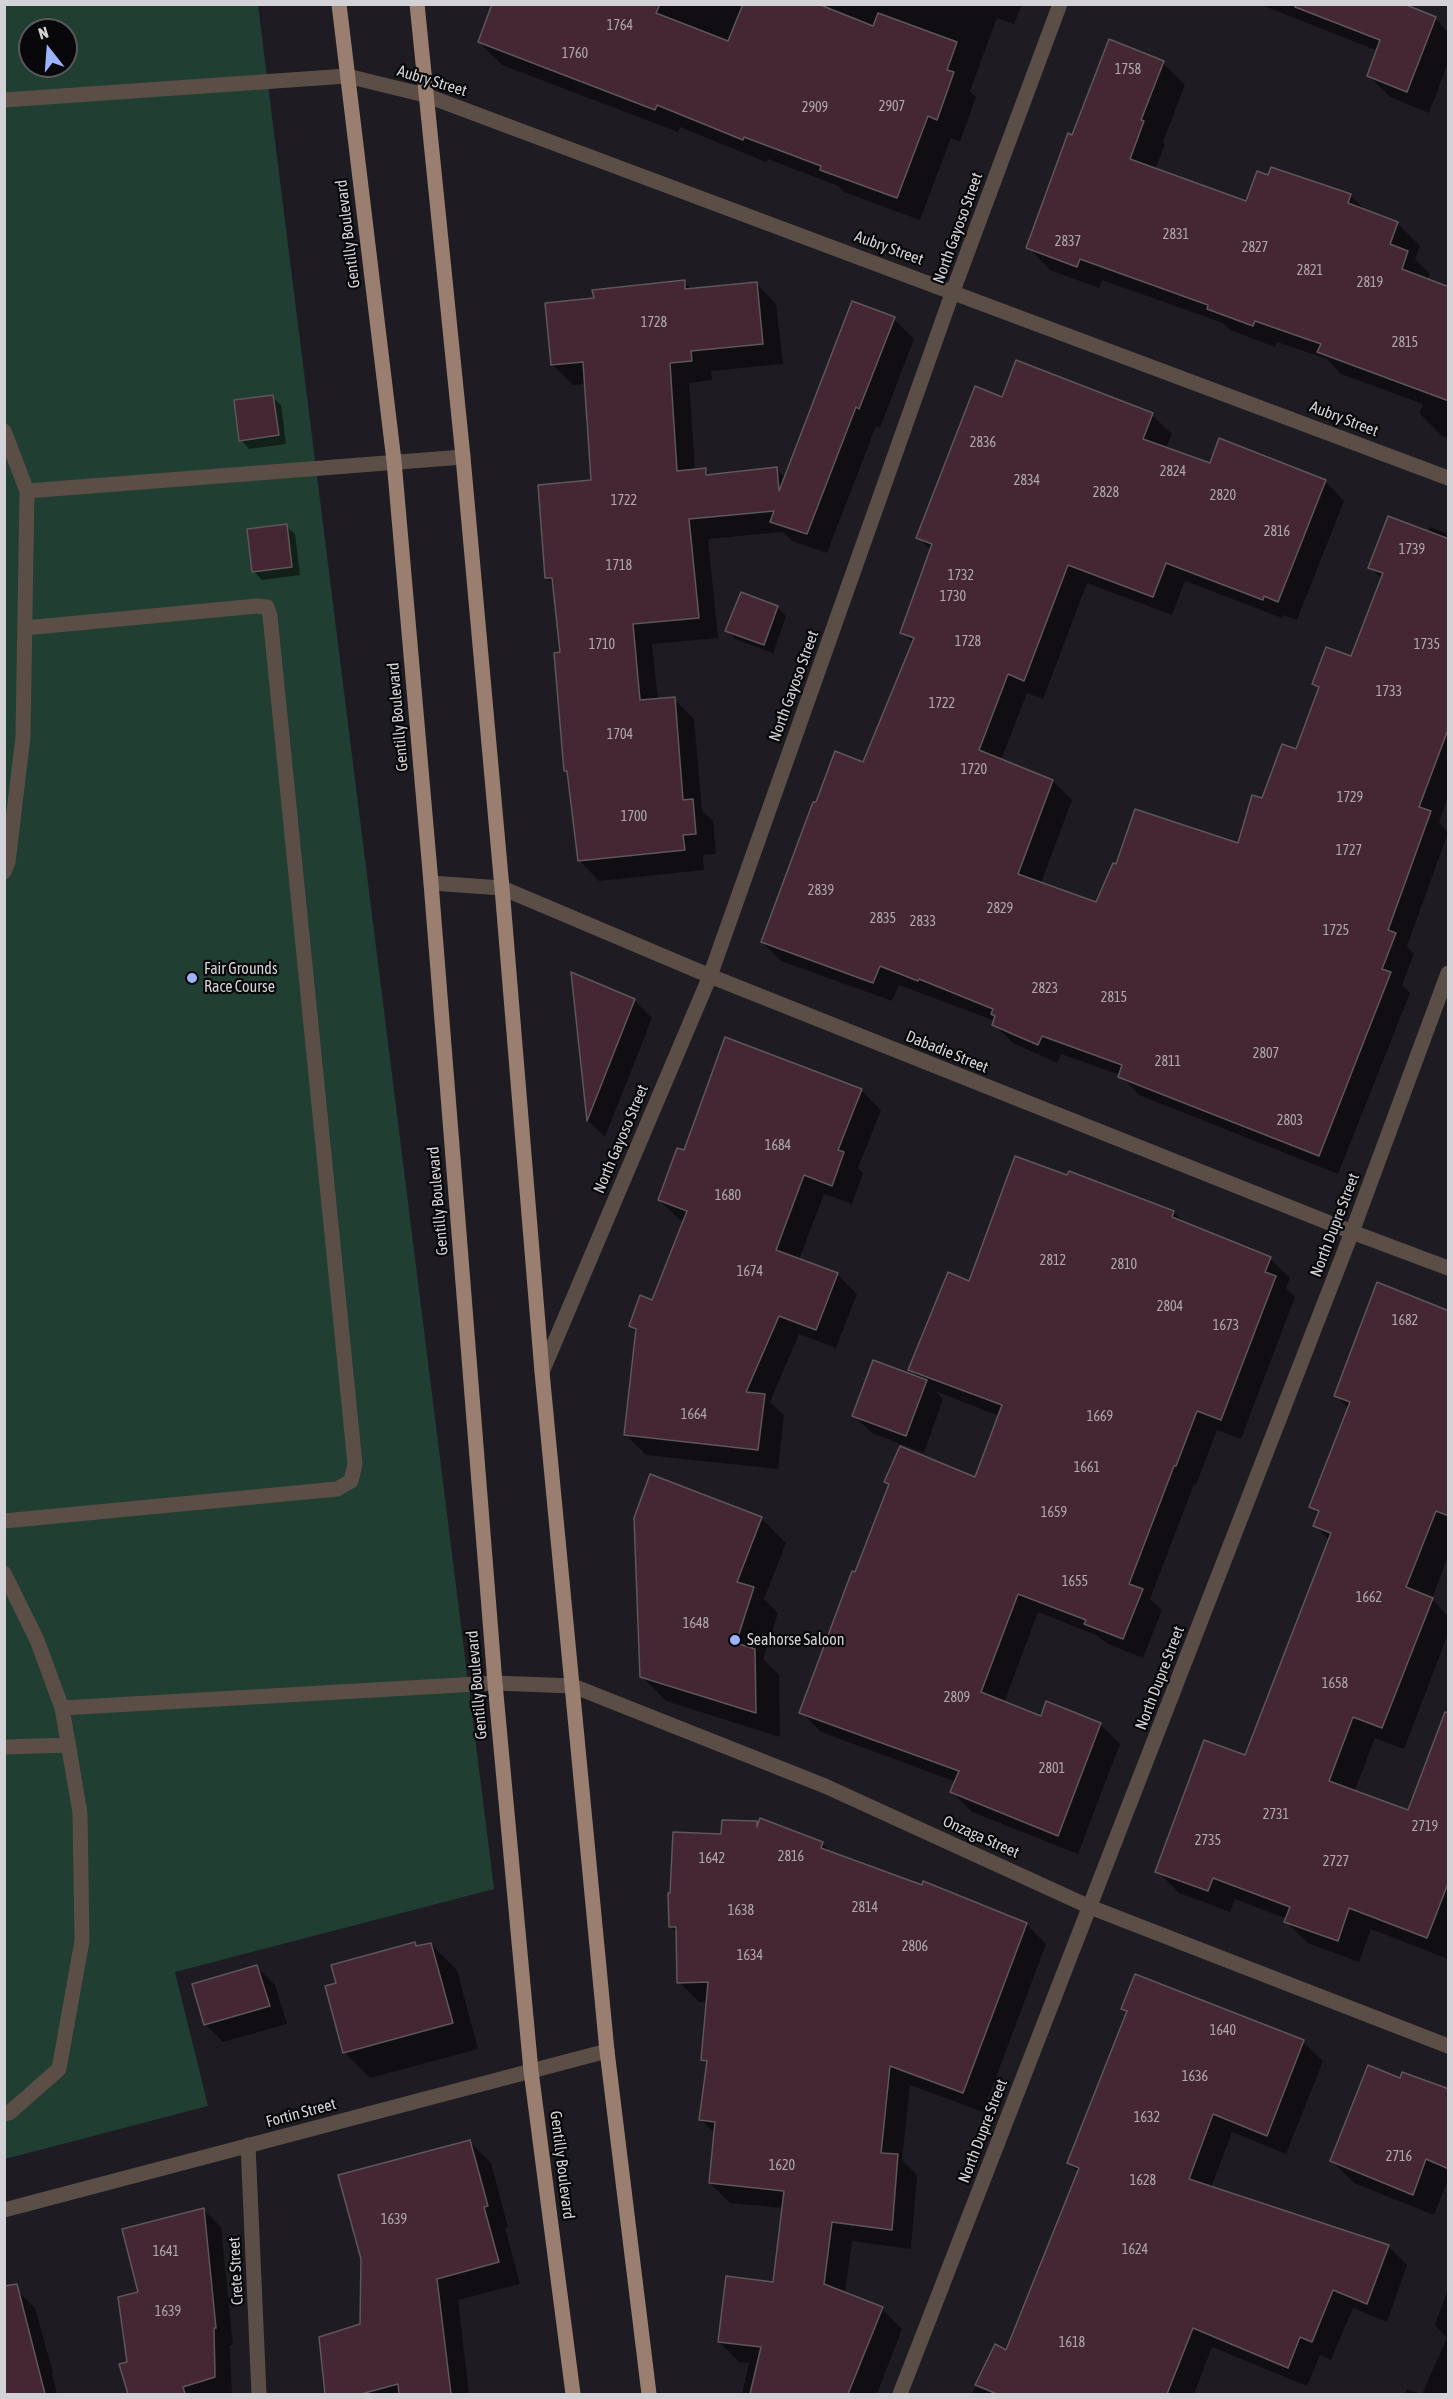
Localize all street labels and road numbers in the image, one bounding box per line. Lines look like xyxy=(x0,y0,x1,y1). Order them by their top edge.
street label: Aubry Street xyxy=(395,61,469,101)
street label: North Gayoso Street xyxy=(929,170,987,286)
street label: Gentilly Boulevard xyxy=(332,179,364,289)
street label: Aubry Street xyxy=(852,227,926,269)
street label: Aubry Street xyxy=(1307,397,1381,441)
street label: North Gayoso Street xyxy=(765,628,823,744)
street label: Gentilly Boulevard xyxy=(384,662,412,772)
street label: Dabadie Street xyxy=(903,1027,991,1077)
street label: North Gayoso Street xyxy=(589,1082,653,1196)
street label: Gentilly Boulevard xyxy=(424,1146,452,1256)
street label: North Dupre Street xyxy=(1306,1170,1364,1280)
street label: North Dupre Street xyxy=(1131,1623,1189,1733)
street label: Gentilly Boulevard xyxy=(463,1630,491,1740)
street label: Onzaga Street xyxy=(940,1812,1022,1862)
street label: North Dupre Street xyxy=(954,2076,1012,2186)
street label: Fortin Street xyxy=(264,2094,338,2132)
street label: Gentilly Boulevard xyxy=(546,2110,578,2220)
street label: Crete Street xyxy=(225,2236,247,2306)

